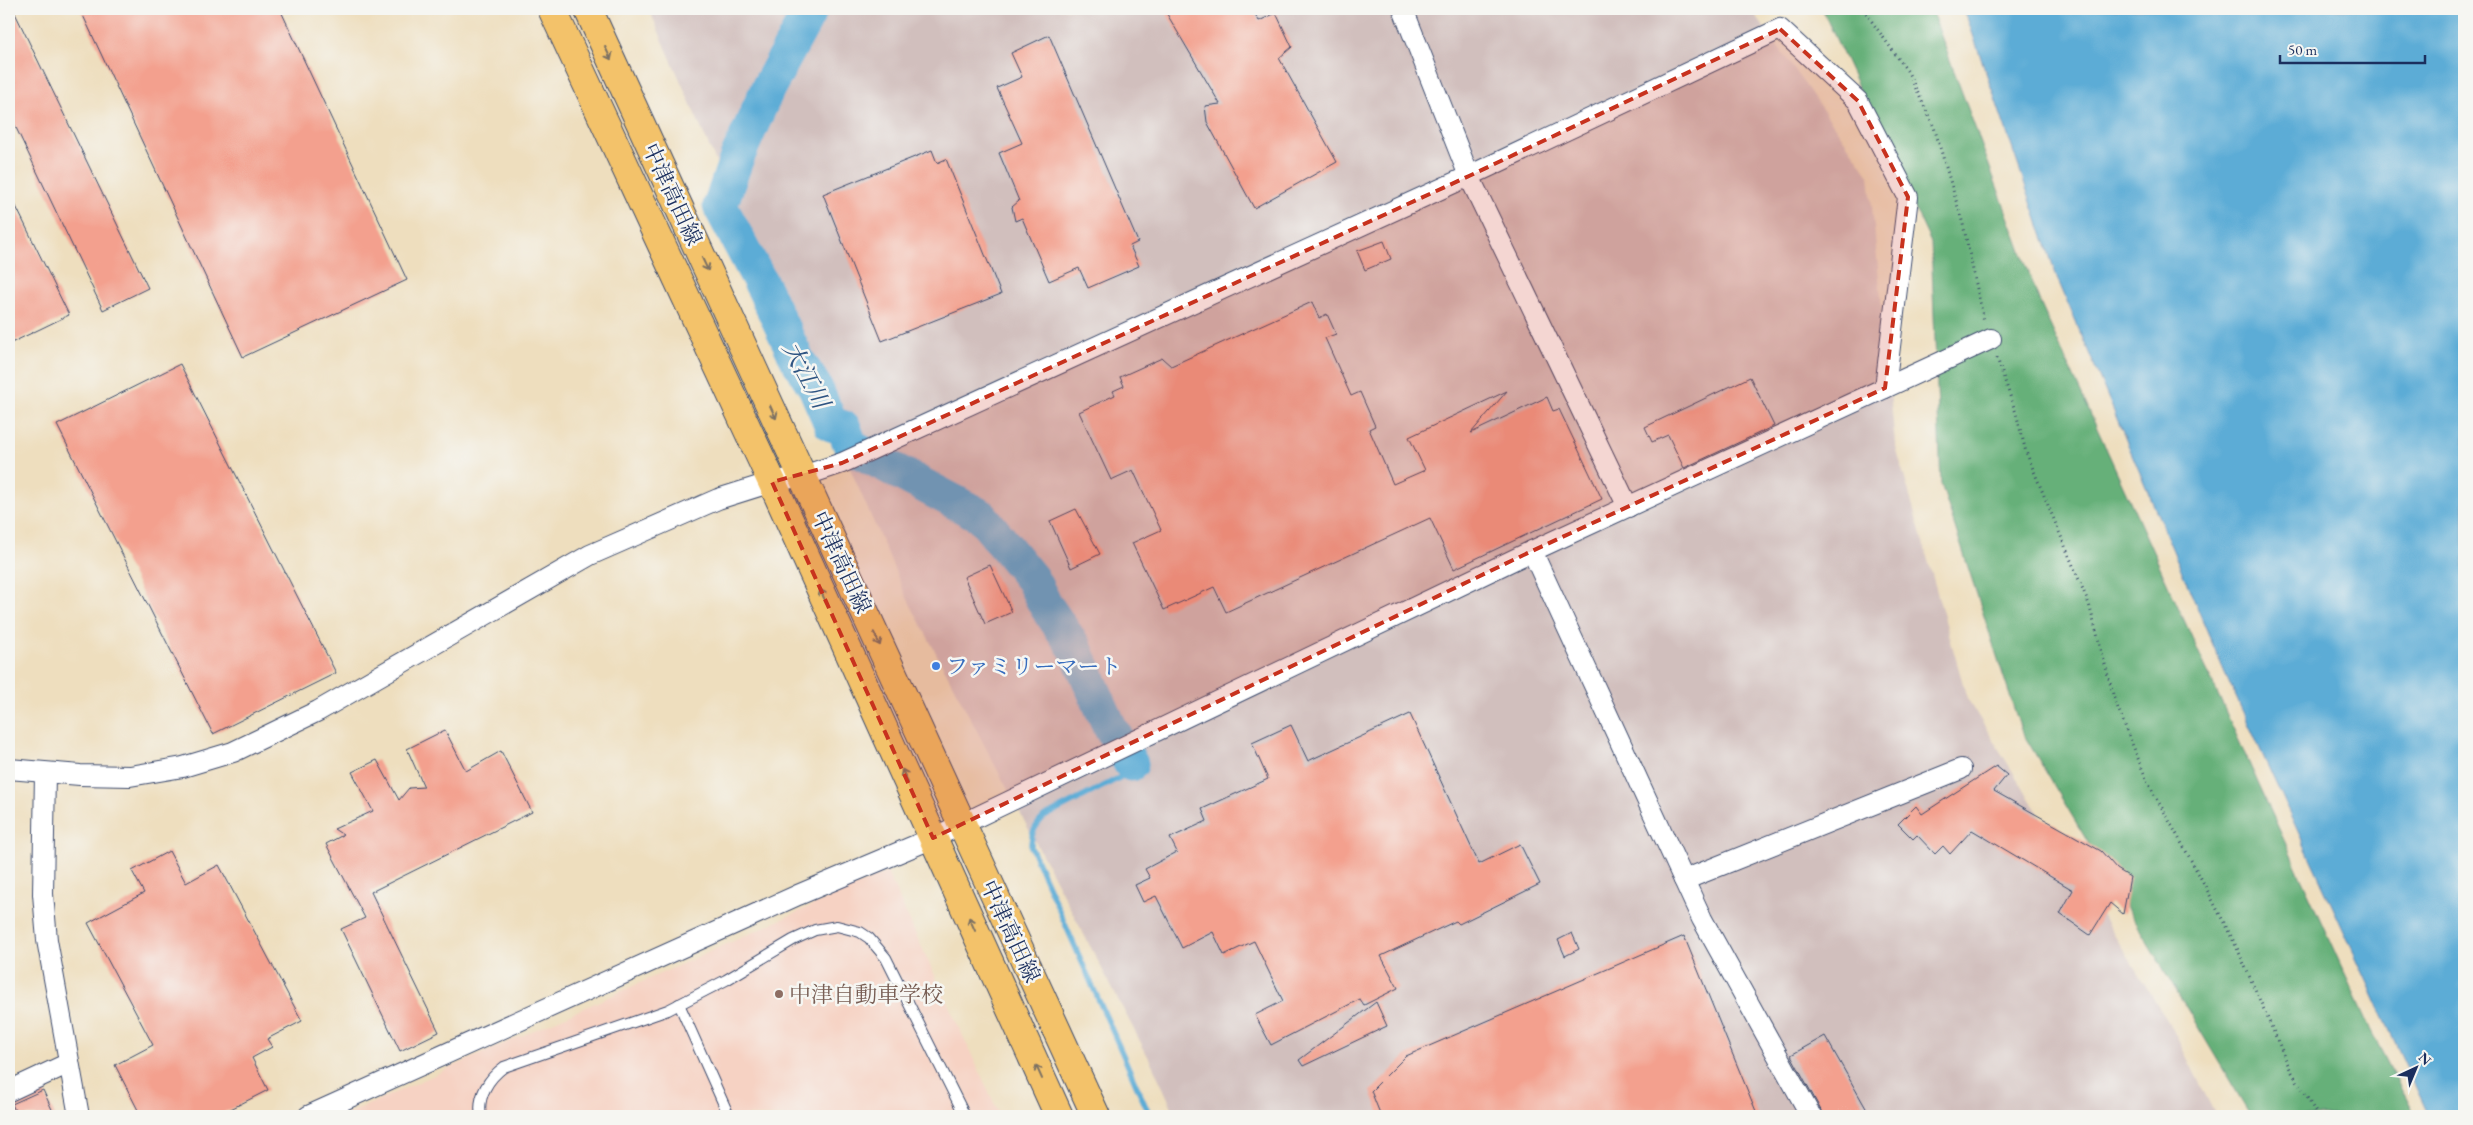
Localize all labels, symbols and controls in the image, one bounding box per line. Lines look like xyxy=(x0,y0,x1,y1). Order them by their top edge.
scale bar xyxy=(2280,32,2426,64)
text: 50 m xyxy=(2288,40,2317,59)
one-way arrow xyxy=(604,45,613,60)
street label: 中津高田線 xyxy=(636,138,709,250)
one-way arrow xyxy=(701,256,711,271)
water label: 大江川 xyxy=(776,336,838,416)
one-way arrow xyxy=(769,404,779,419)
street label: 中津高田線 xyxy=(805,506,878,618)
one-way arrow xyxy=(818,589,827,604)
one-way arrow xyxy=(873,631,883,646)
place label: ファミリーマート xyxy=(946,652,1122,681)
marker: ファミリーマート xyxy=(930,660,942,672)
one-way arrow xyxy=(899,769,909,784)
street label: 中津高田線 xyxy=(974,875,1047,987)
one-way arrow xyxy=(966,917,976,932)
place label: 中津自動車学校 xyxy=(789,980,943,1009)
marker: 中津自動車学校 xyxy=(773,988,785,1000)
north arrow xyxy=(2390,1042,2440,1092)
text: N xyxy=(2415,1048,2436,1070)
one-way arrow xyxy=(1034,1065,1043,1080)

